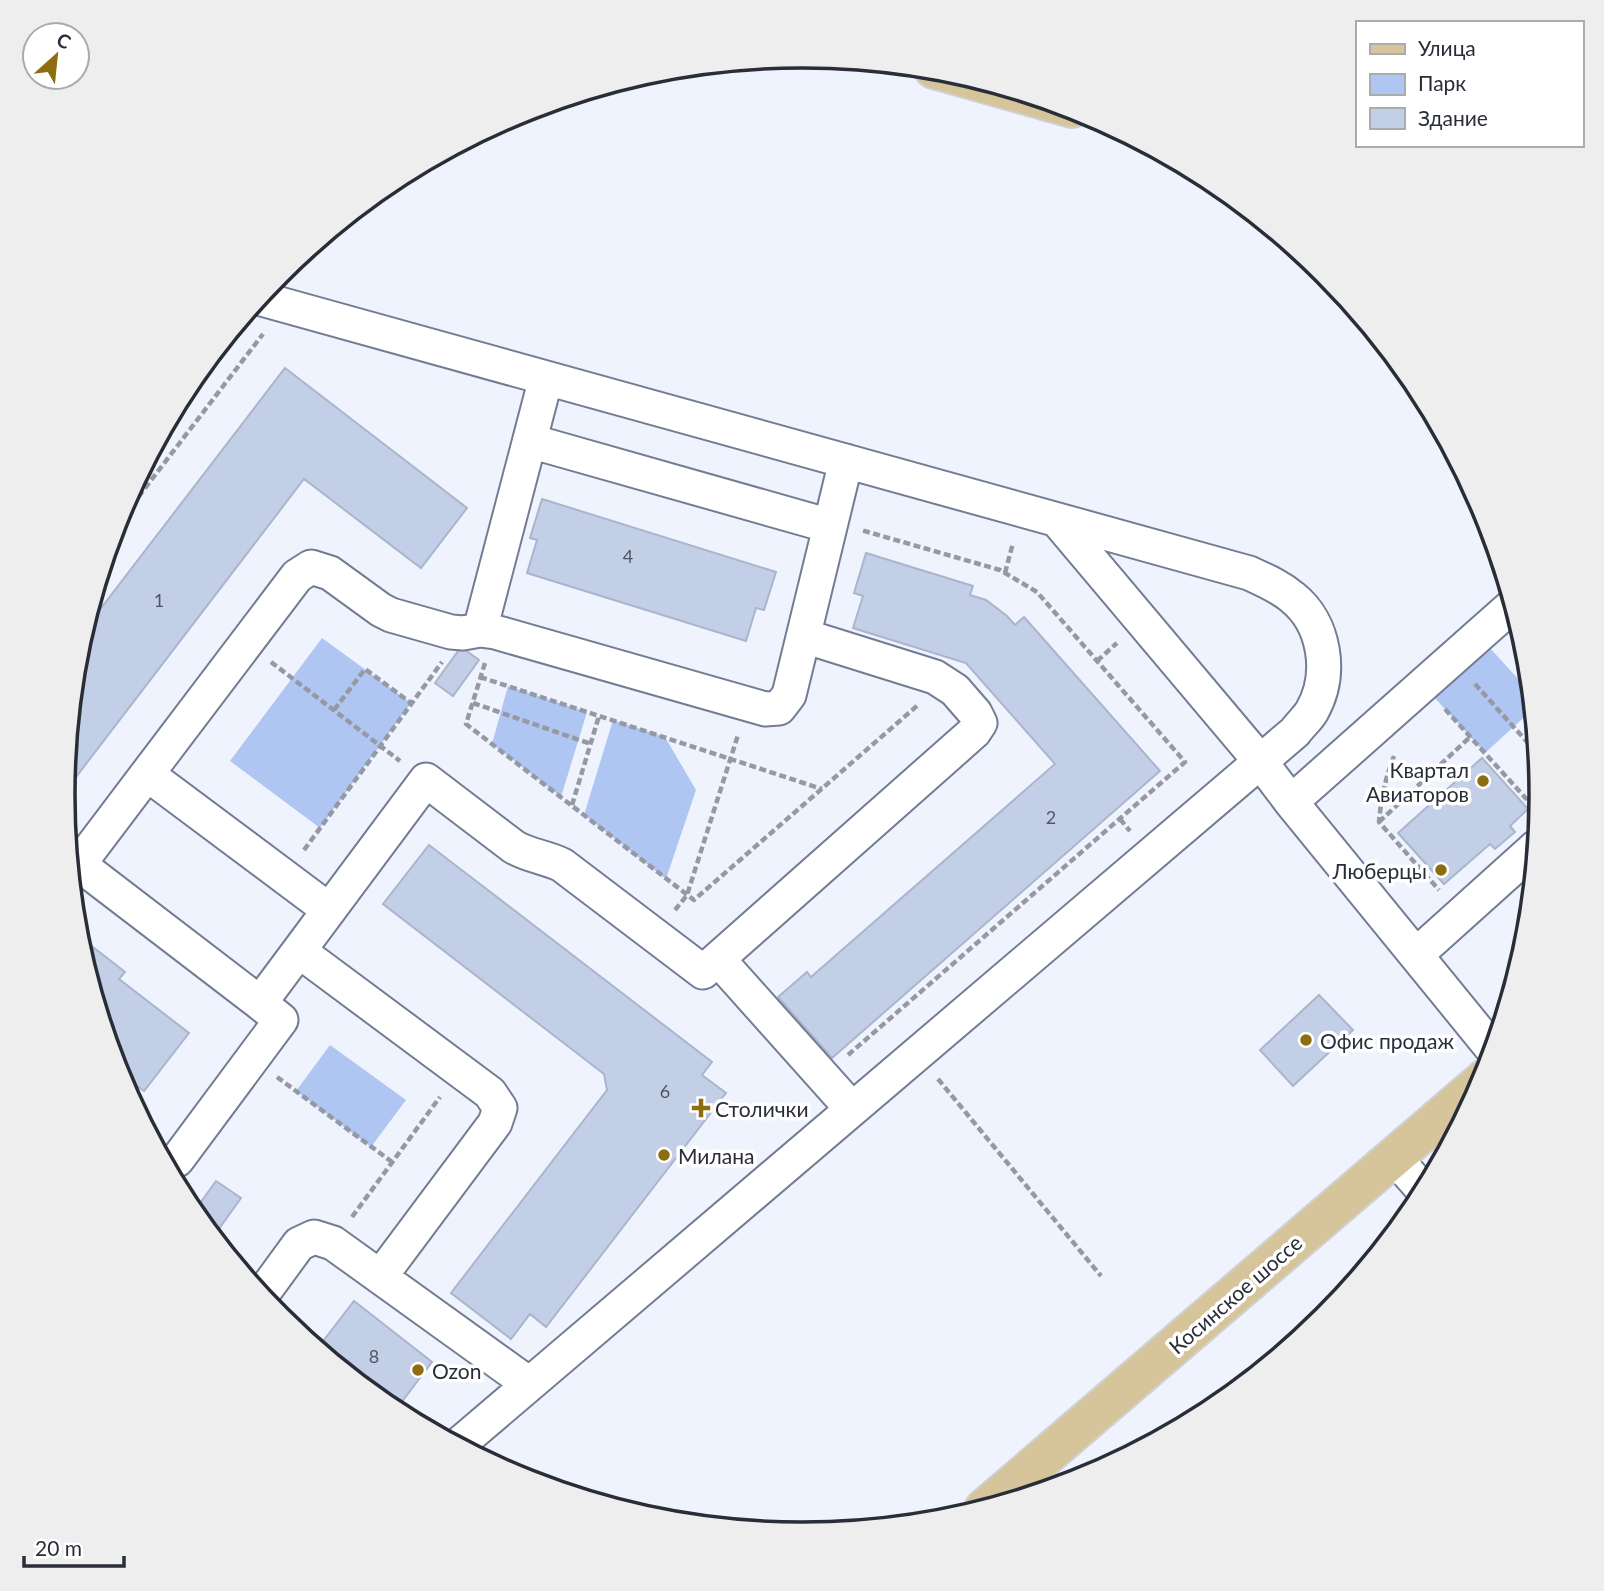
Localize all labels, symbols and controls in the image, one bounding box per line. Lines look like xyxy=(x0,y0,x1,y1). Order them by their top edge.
north arrow xyxy=(21,21,91,91)
legend xyxy=(1356,21,1583,147)
text: С xyxy=(53,27,75,54)
text: Улица xyxy=(1418,35,1476,60)
text: Парк xyxy=(1418,70,1466,95)
text: Здание xyxy=(1418,105,1488,130)
house number: 4 xyxy=(623,545,633,567)
house number: 1 xyxy=(154,589,164,611)
place label: Квартал Авиаторов xyxy=(1366,757,1469,806)
marker: Квартал Авиаторов xyxy=(1475,773,1491,789)
house number: 2 xyxy=(1046,806,1056,828)
place label: Люберцы xyxy=(1332,858,1427,883)
marker: Люберцы xyxy=(1433,862,1449,878)
place label: Офис продаж xyxy=(1320,1028,1454,1053)
marker: Офис продаж xyxy=(1298,1032,1314,1048)
house number: 6 xyxy=(660,1080,670,1102)
place label: Столички xyxy=(715,1096,809,1121)
marker: Столички xyxy=(693,1100,709,1116)
place label: Милана xyxy=(678,1143,754,1168)
marker: Милана xyxy=(656,1147,672,1163)
street label: Косинское шоссе xyxy=(1163,1229,1307,1359)
house number: 8 xyxy=(369,1345,379,1367)
place label: Ozon xyxy=(432,1358,482,1383)
marker: Ozon xyxy=(410,1362,426,1378)
scale bar xyxy=(24,1524,124,1568)
text: 20 m xyxy=(35,1535,82,1560)

